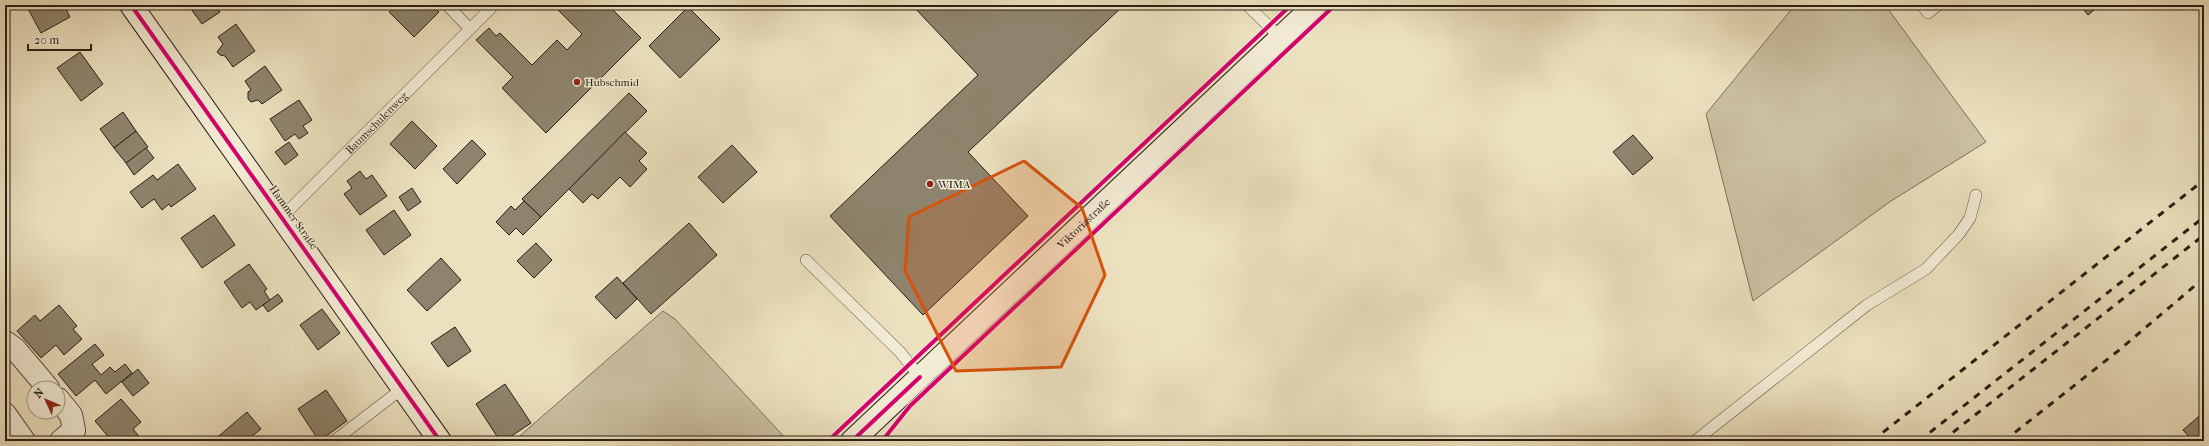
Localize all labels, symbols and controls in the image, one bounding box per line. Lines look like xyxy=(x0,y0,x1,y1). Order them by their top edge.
scale bar xyxy=(28,26,91,52)
text: 20 m xyxy=(34,33,59,47)
place label: Hubschmid xyxy=(585,76,640,89)
marker: Hubschmid xyxy=(572,77,582,87)
street label: Baumschulenweg xyxy=(343,89,411,157)
place label: WIMA xyxy=(937,178,971,191)
marker: WIMA xyxy=(925,179,935,189)
street label: Hammer Straße xyxy=(267,183,321,252)
street label: Viktoriastraße xyxy=(1054,195,1113,252)
north arrow xyxy=(26,380,66,420)
text: N xyxy=(32,385,47,401)

